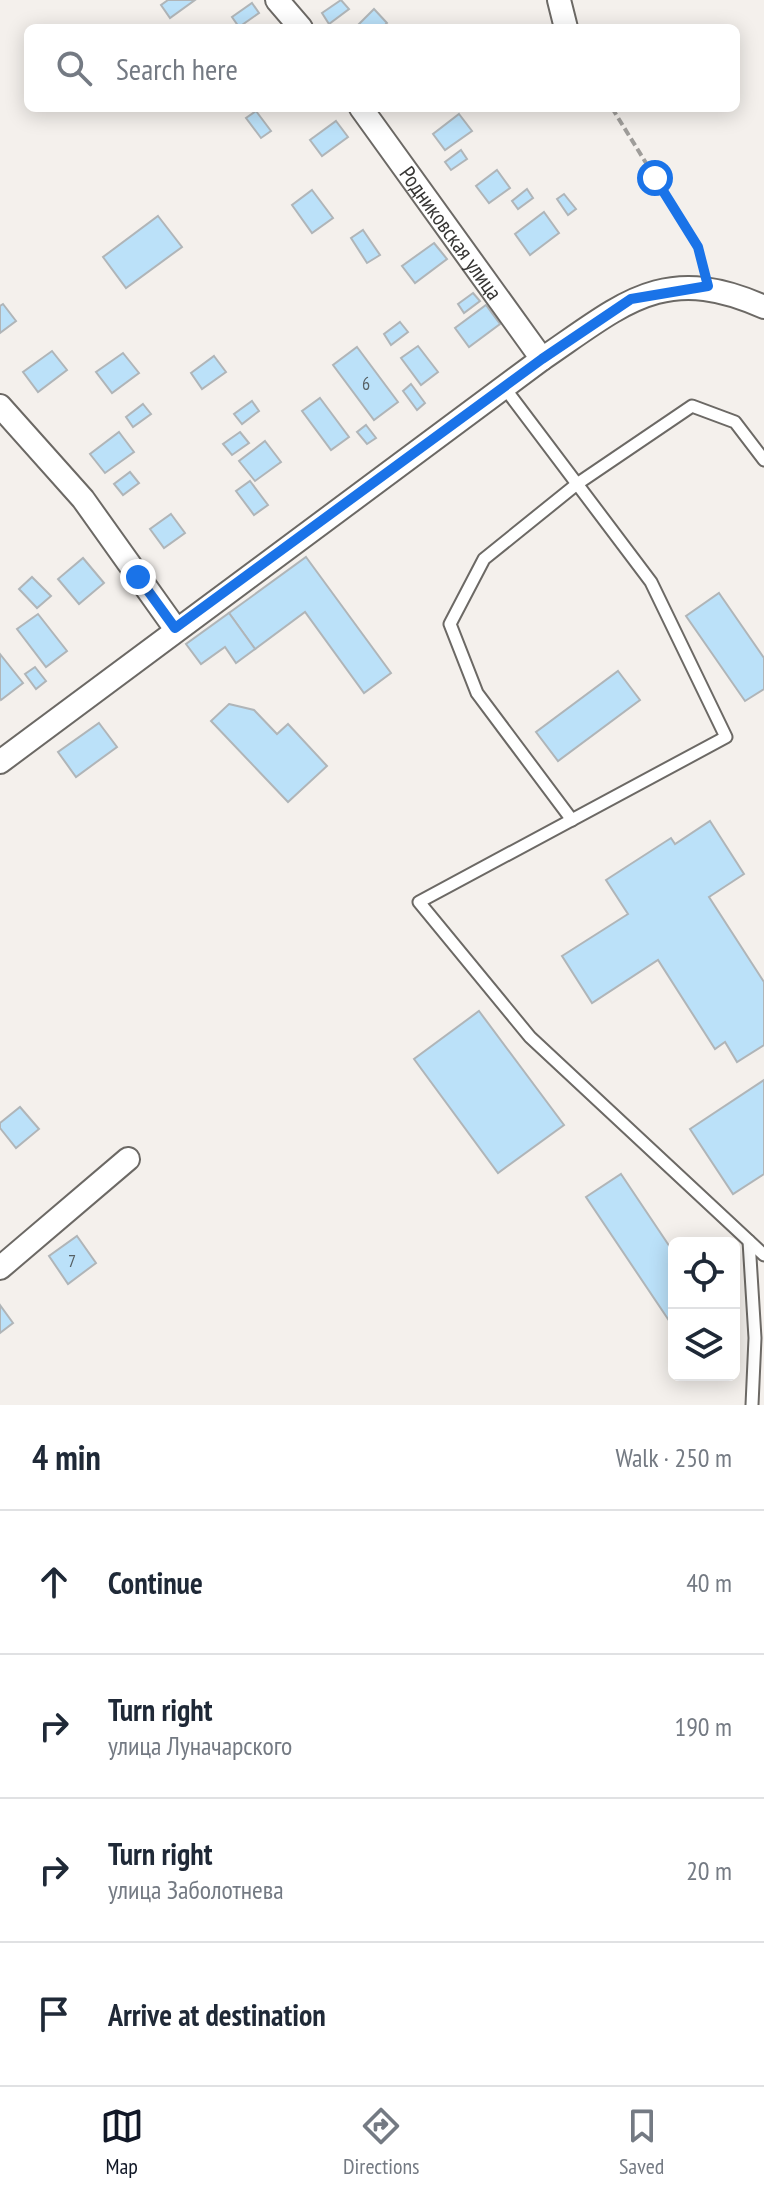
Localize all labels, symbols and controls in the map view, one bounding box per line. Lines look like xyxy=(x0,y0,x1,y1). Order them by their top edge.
search box xyxy=(24,24,740,112)
icon: search xyxy=(52,46,96,90)
text: Search here xyxy=(116,49,238,88)
route start xyxy=(637,160,673,196)
street label: Родниковская улица xyxy=(394,161,509,305)
house number: 6 xyxy=(362,372,370,395)
route end xyxy=(120,559,156,595)
map controls xyxy=(668,1237,740,1381)
button: locate xyxy=(668,1237,740,1309)
house number: 7 xyxy=(68,1249,76,1272)
button: layers xyxy=(668,1309,740,1381)
text: 4 min xyxy=(32,1435,101,1479)
text: Walk · 250 m xyxy=(615,1441,732,1474)
icon: ahead xyxy=(32,1560,76,1604)
text: Continue xyxy=(108,1563,203,1602)
text: 40 m xyxy=(686,1566,732,1599)
text: Turn right xyxy=(108,1690,212,1729)
icon: right xyxy=(32,1704,76,1748)
text: 190 m xyxy=(674,1710,732,1743)
text: улица Луначарского xyxy=(108,1729,292,1762)
text: Turn right xyxy=(108,1834,212,1873)
icon: right xyxy=(32,1848,76,1892)
text: 20 m xyxy=(686,1854,732,1887)
text: улица Заболотнева xyxy=(108,1873,284,1906)
icon: arrive xyxy=(32,1992,76,2036)
text: Arrive at destination xyxy=(108,1995,326,2034)
tab: Map xyxy=(100,2104,144,2180)
tab: Directions xyxy=(343,2104,420,2180)
tab: Saved xyxy=(619,2104,664,2180)

